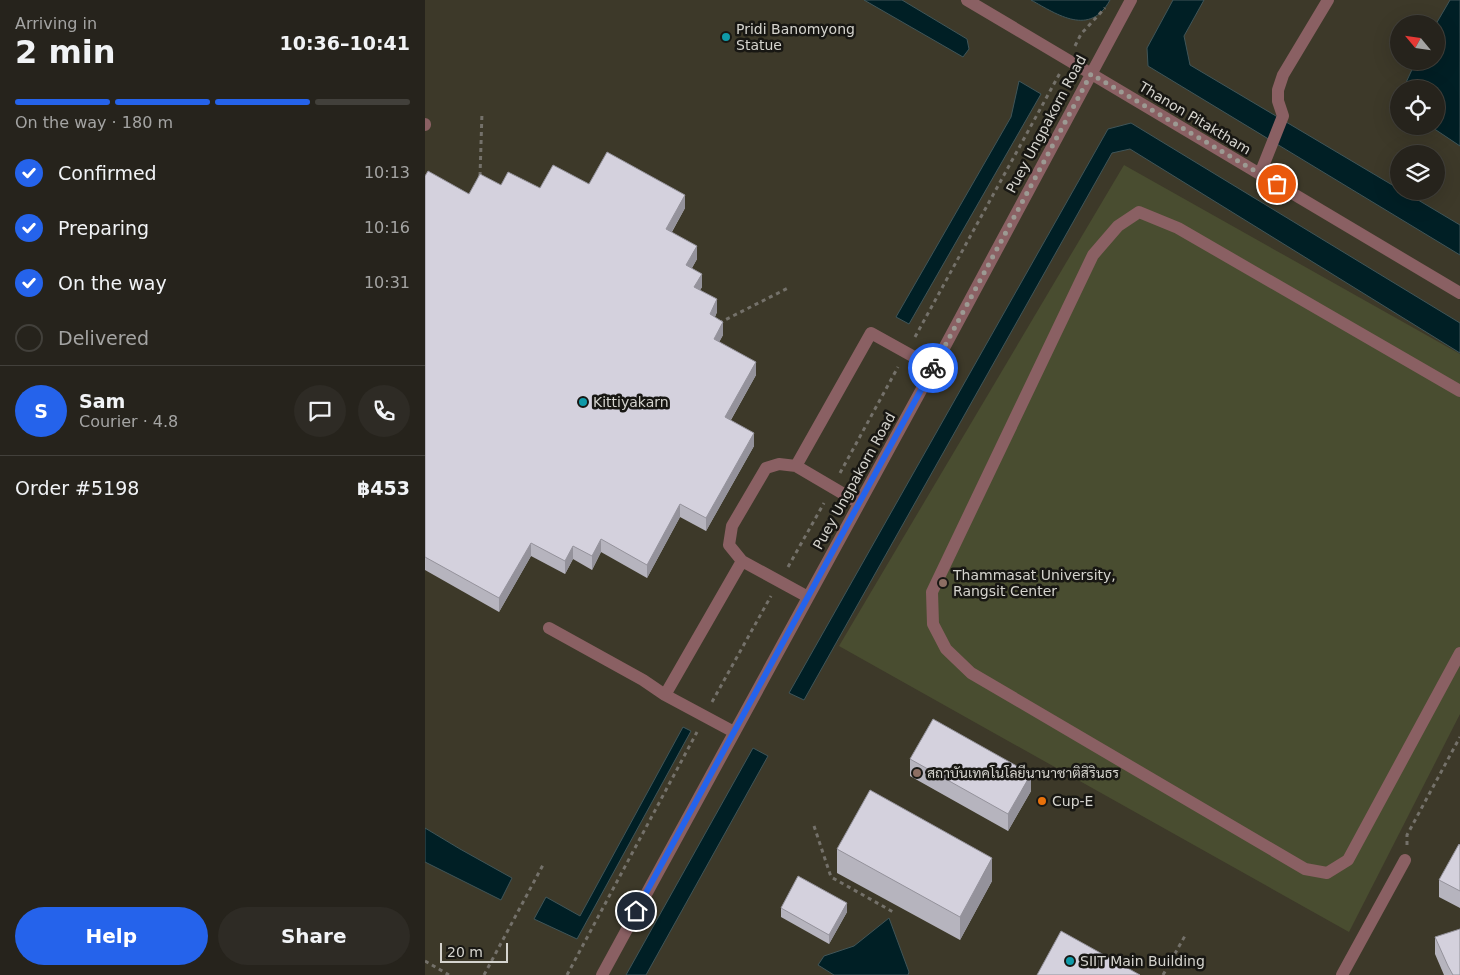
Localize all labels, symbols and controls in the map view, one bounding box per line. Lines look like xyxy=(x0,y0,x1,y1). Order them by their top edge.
text: Arriving in xyxy=(15,14,97,33)
north arrow xyxy=(1390,15,1445,70)
map controls xyxy=(1390,15,1445,200)
place label: Pridi Banomyong Statue xyxy=(736,21,855,53)
marker: Pridi Banomyong Statue xyxy=(720,31,732,43)
text: 10:36–10:41 xyxy=(280,32,410,54)
text: 2 min xyxy=(15,33,116,71)
street label: Puey Ungpakorn Road xyxy=(1003,52,1089,196)
street label: Thanon Pitaktham xyxy=(1135,78,1254,158)
button: locate xyxy=(1390,80,1445,135)
text: On the way · 180 m xyxy=(15,113,173,132)
button: layers xyxy=(1390,145,1445,200)
icon: check xyxy=(15,159,43,187)
text: Confirmed xyxy=(58,162,157,184)
text: 10:13 xyxy=(364,163,410,182)
pin xyxy=(1256,163,1298,205)
icon: bag xyxy=(1263,170,1291,198)
icon: check xyxy=(15,214,43,242)
text: Preparing xyxy=(58,217,149,239)
text: 10:16 xyxy=(364,218,410,237)
icon: check xyxy=(15,269,43,297)
text: On the way xyxy=(58,272,167,294)
text: 10:31 xyxy=(364,273,410,292)
text: Delivered xyxy=(58,327,149,349)
courier xyxy=(908,343,958,393)
icon: bike xyxy=(919,354,947,382)
button: chat xyxy=(294,385,346,437)
button: phone xyxy=(358,385,410,437)
text: Sam xyxy=(79,390,125,412)
place label: Kittiyakarn xyxy=(593,394,669,410)
marker: Kittiyakarn xyxy=(577,396,589,408)
text: S xyxy=(34,400,48,422)
street label: Puey Ungpakorn Road xyxy=(810,410,898,552)
text: Courier · 4.8 xyxy=(79,412,178,431)
text: Order #5198 xyxy=(15,477,139,499)
text: ฿453 xyxy=(357,477,410,499)
place label: Thammasat University, Rangsit Center xyxy=(952,567,1116,599)
marker: Thammasat University, Rangsit Center xyxy=(937,577,949,589)
place label: สถาบันเทคโนโลยีนานาชาติสิรินธร xyxy=(927,764,1119,781)
marker: สถาบันเทคโนโลยีนานาชาติสิรินธร xyxy=(911,767,923,779)
place label: Cup-E xyxy=(1052,793,1093,809)
marker: Cup-E xyxy=(1036,795,1048,807)
pin xyxy=(615,890,657,932)
icon: home xyxy=(622,897,650,925)
button: Help xyxy=(15,907,208,965)
button: Share xyxy=(218,907,410,965)
scale bar xyxy=(440,940,507,963)
text: 20 m xyxy=(447,944,483,960)
place label: SIIT Main Building xyxy=(1080,953,1205,969)
marker: SIIT Main Building xyxy=(1064,955,1076,967)

